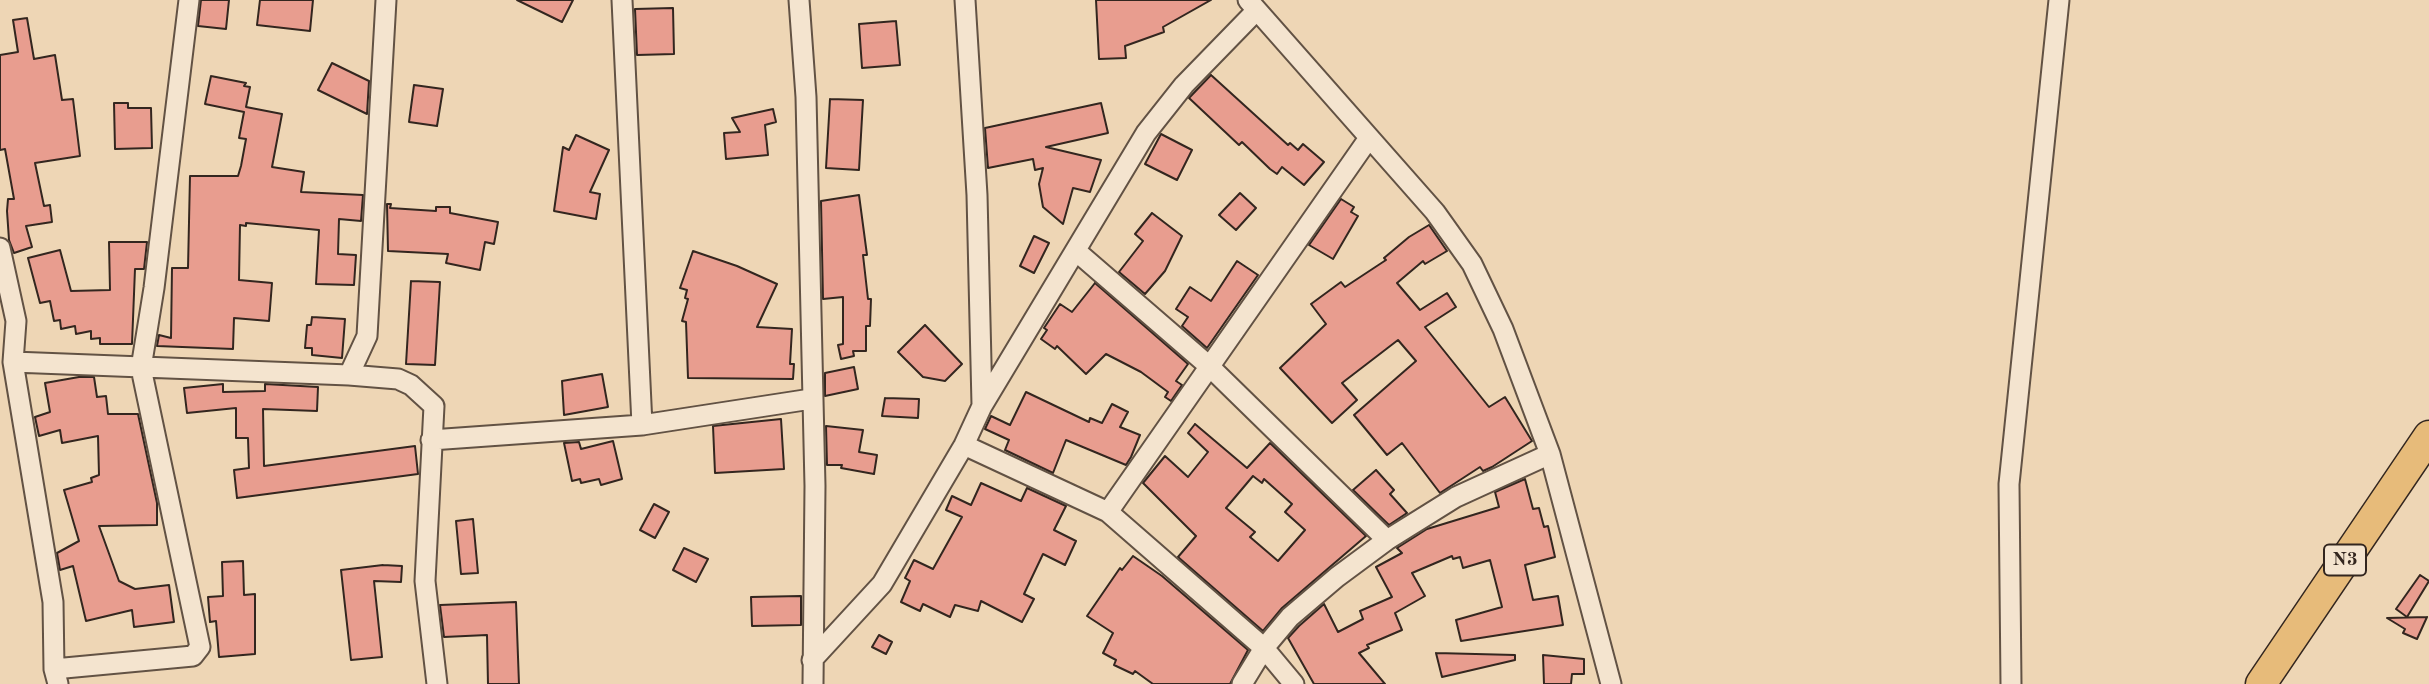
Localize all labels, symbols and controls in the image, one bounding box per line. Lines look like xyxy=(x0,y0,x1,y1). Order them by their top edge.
road number: N3 xyxy=(2324,544,2366,576)

